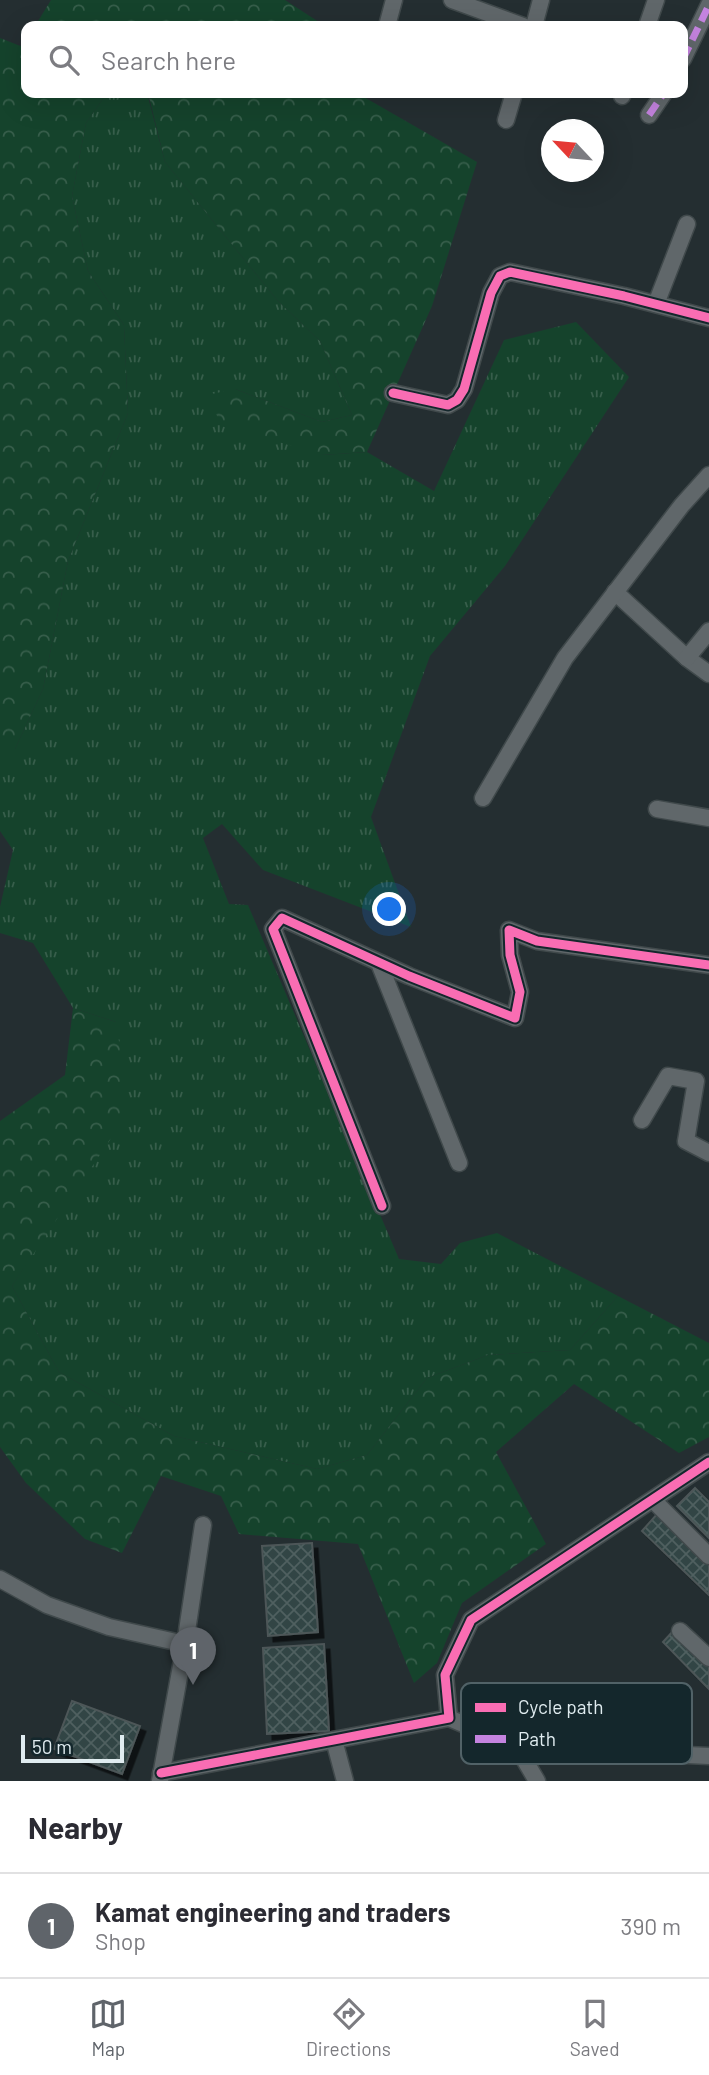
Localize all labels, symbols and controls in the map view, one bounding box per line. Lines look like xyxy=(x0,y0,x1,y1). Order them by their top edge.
search box xyxy=(21,21,688,98)
icon: search xyxy=(45,41,83,79)
text: Search here xyxy=(101,44,236,75)
north arrow xyxy=(541,119,604,182)
your location xyxy=(372,892,406,926)
pin: 1 xyxy=(170,1627,216,1685)
legend xyxy=(461,1683,692,1764)
text: Cycle path xyxy=(518,1695,603,1718)
text: Path xyxy=(518,1727,556,1750)
scale bar xyxy=(21,1732,124,1764)
text: 50 m xyxy=(32,1735,72,1758)
text: Nearby xyxy=(28,1809,123,1845)
text: Kamat engineering and traders xyxy=(95,1896,451,1927)
text: 1 xyxy=(47,1912,55,1940)
text: 390 m xyxy=(621,1912,681,1940)
text: Shop xyxy=(95,1927,146,1955)
tab: Map xyxy=(89,1995,127,2060)
tab: Directions xyxy=(306,1995,391,2060)
tab: Saved xyxy=(570,1995,620,2060)

